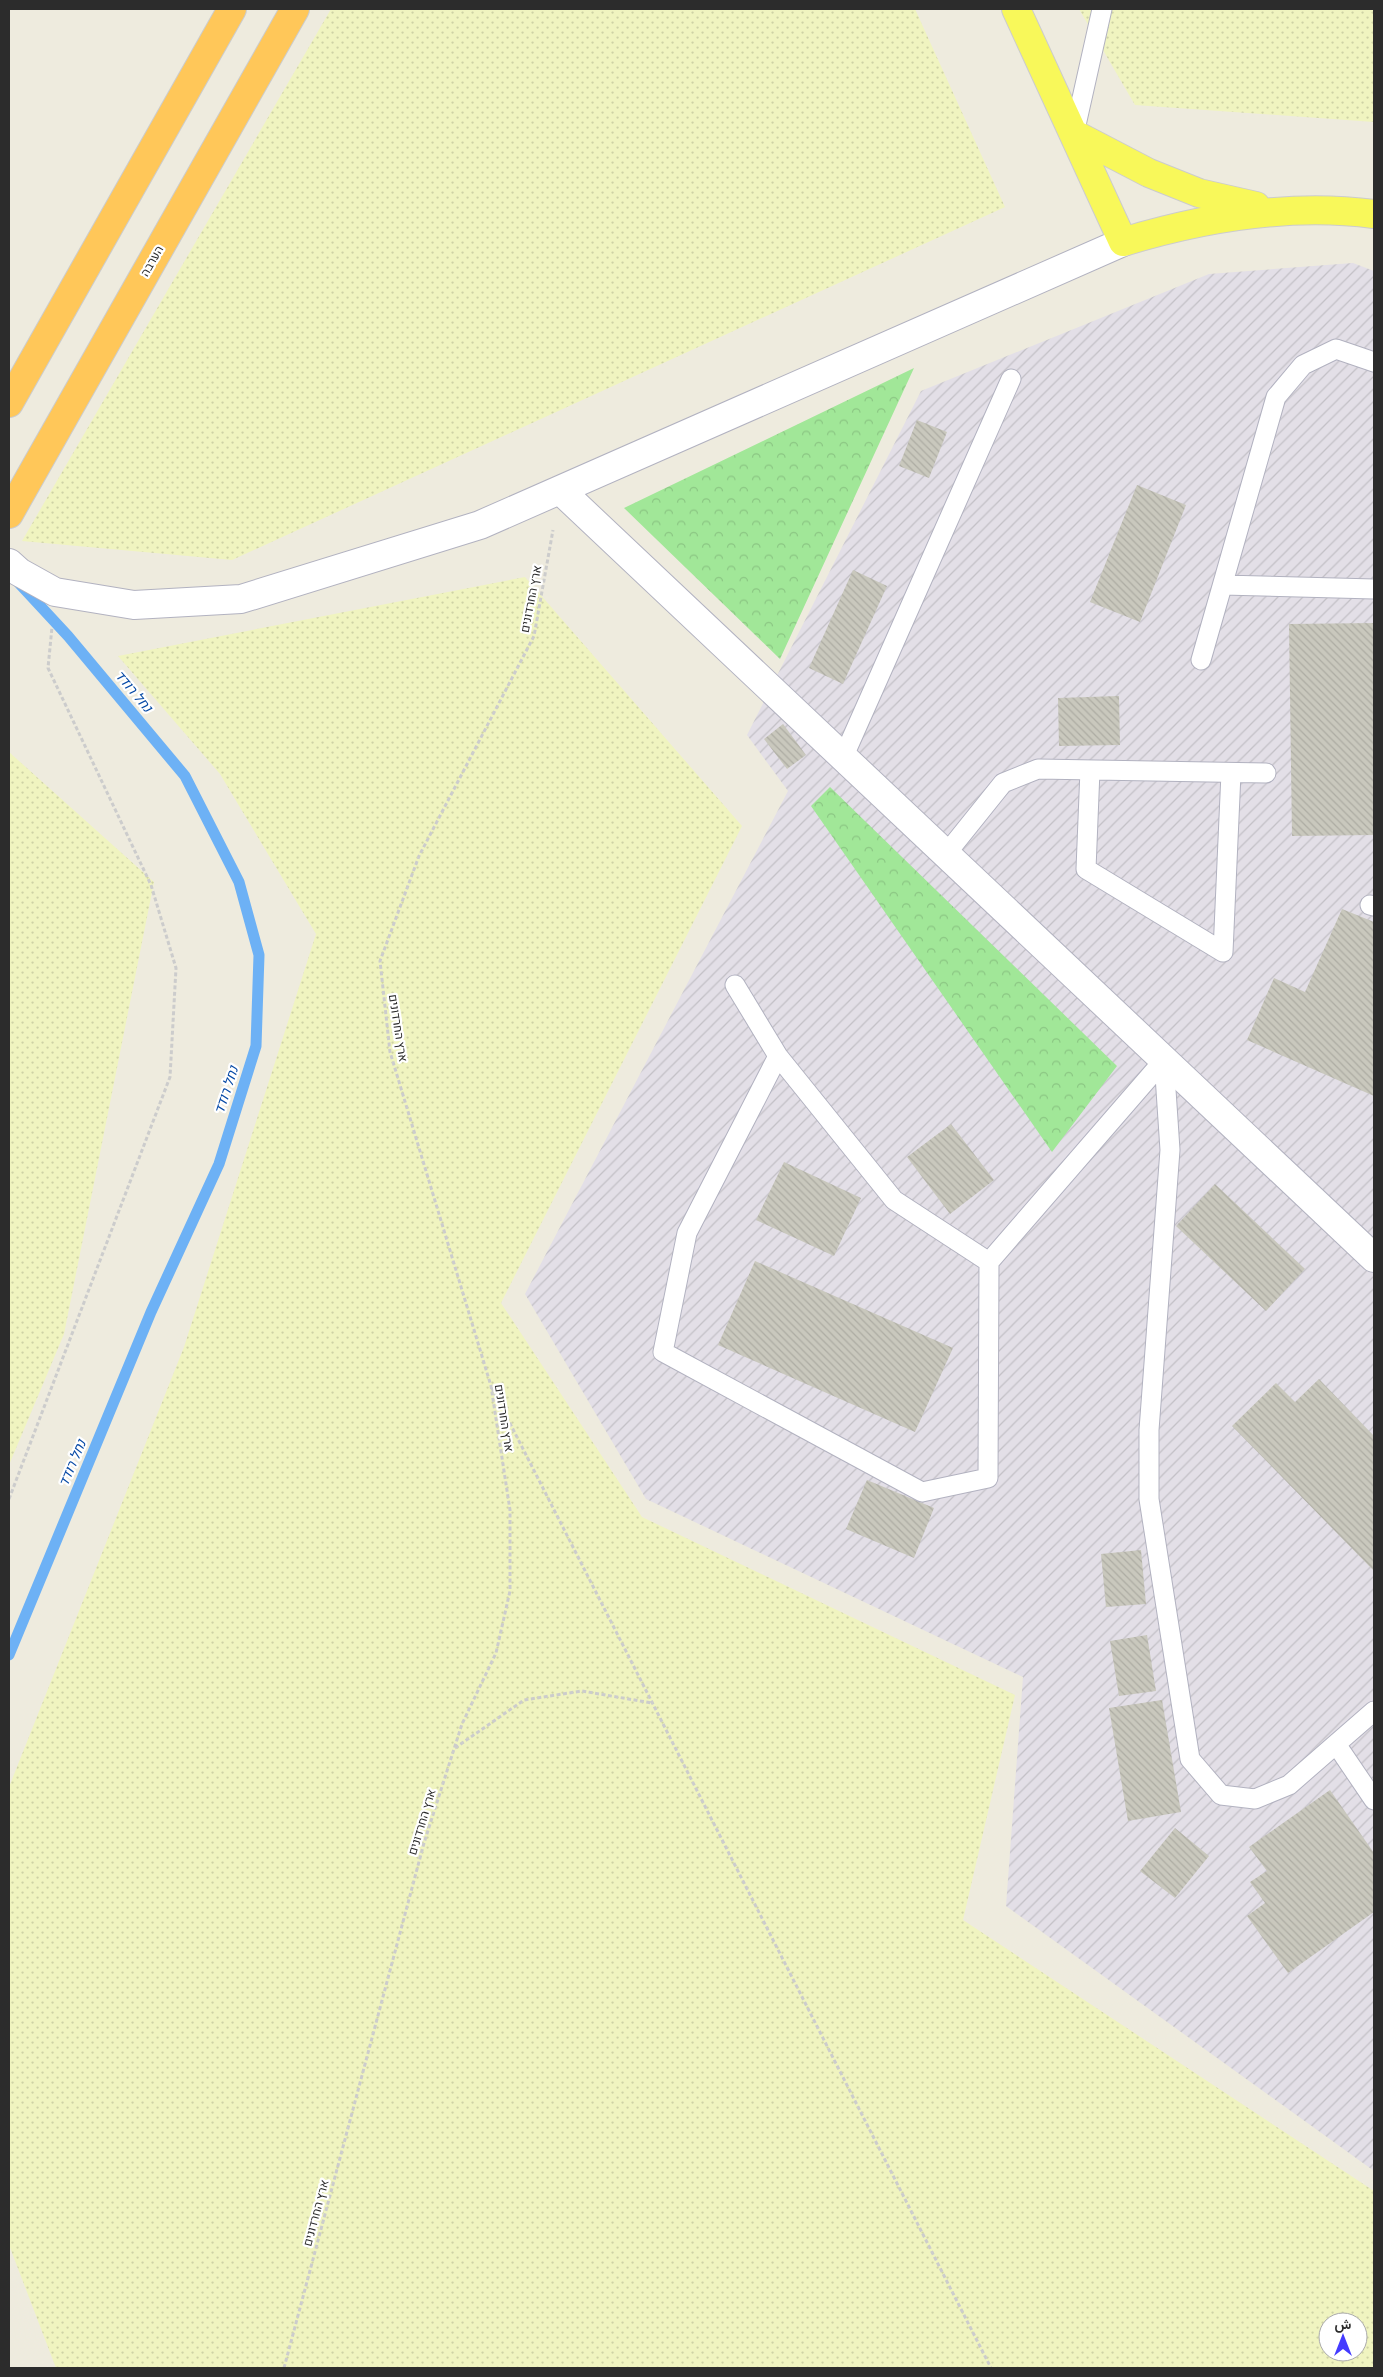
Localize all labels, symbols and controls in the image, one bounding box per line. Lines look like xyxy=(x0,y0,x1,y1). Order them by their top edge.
street label: הערבה xyxy=(138,243,167,279)
street label: ארץ החרדונים xyxy=(518,564,545,634)
water label: נחל רודד xyxy=(111,667,157,716)
street label: ארץ החרדונים xyxy=(385,993,410,1063)
water label: נחל רודד xyxy=(211,1063,242,1116)
street label: ארץ החרדונים xyxy=(491,1383,516,1453)
water label: נחל רודד xyxy=(55,1436,90,1489)
street label: ארץ החרדונים xyxy=(405,1787,440,1857)
street label: ארץ החרדונים xyxy=(300,2178,333,2248)
north arrow xyxy=(1318,2312,1368,2362)
text: ش xyxy=(1335,2316,1352,2333)

